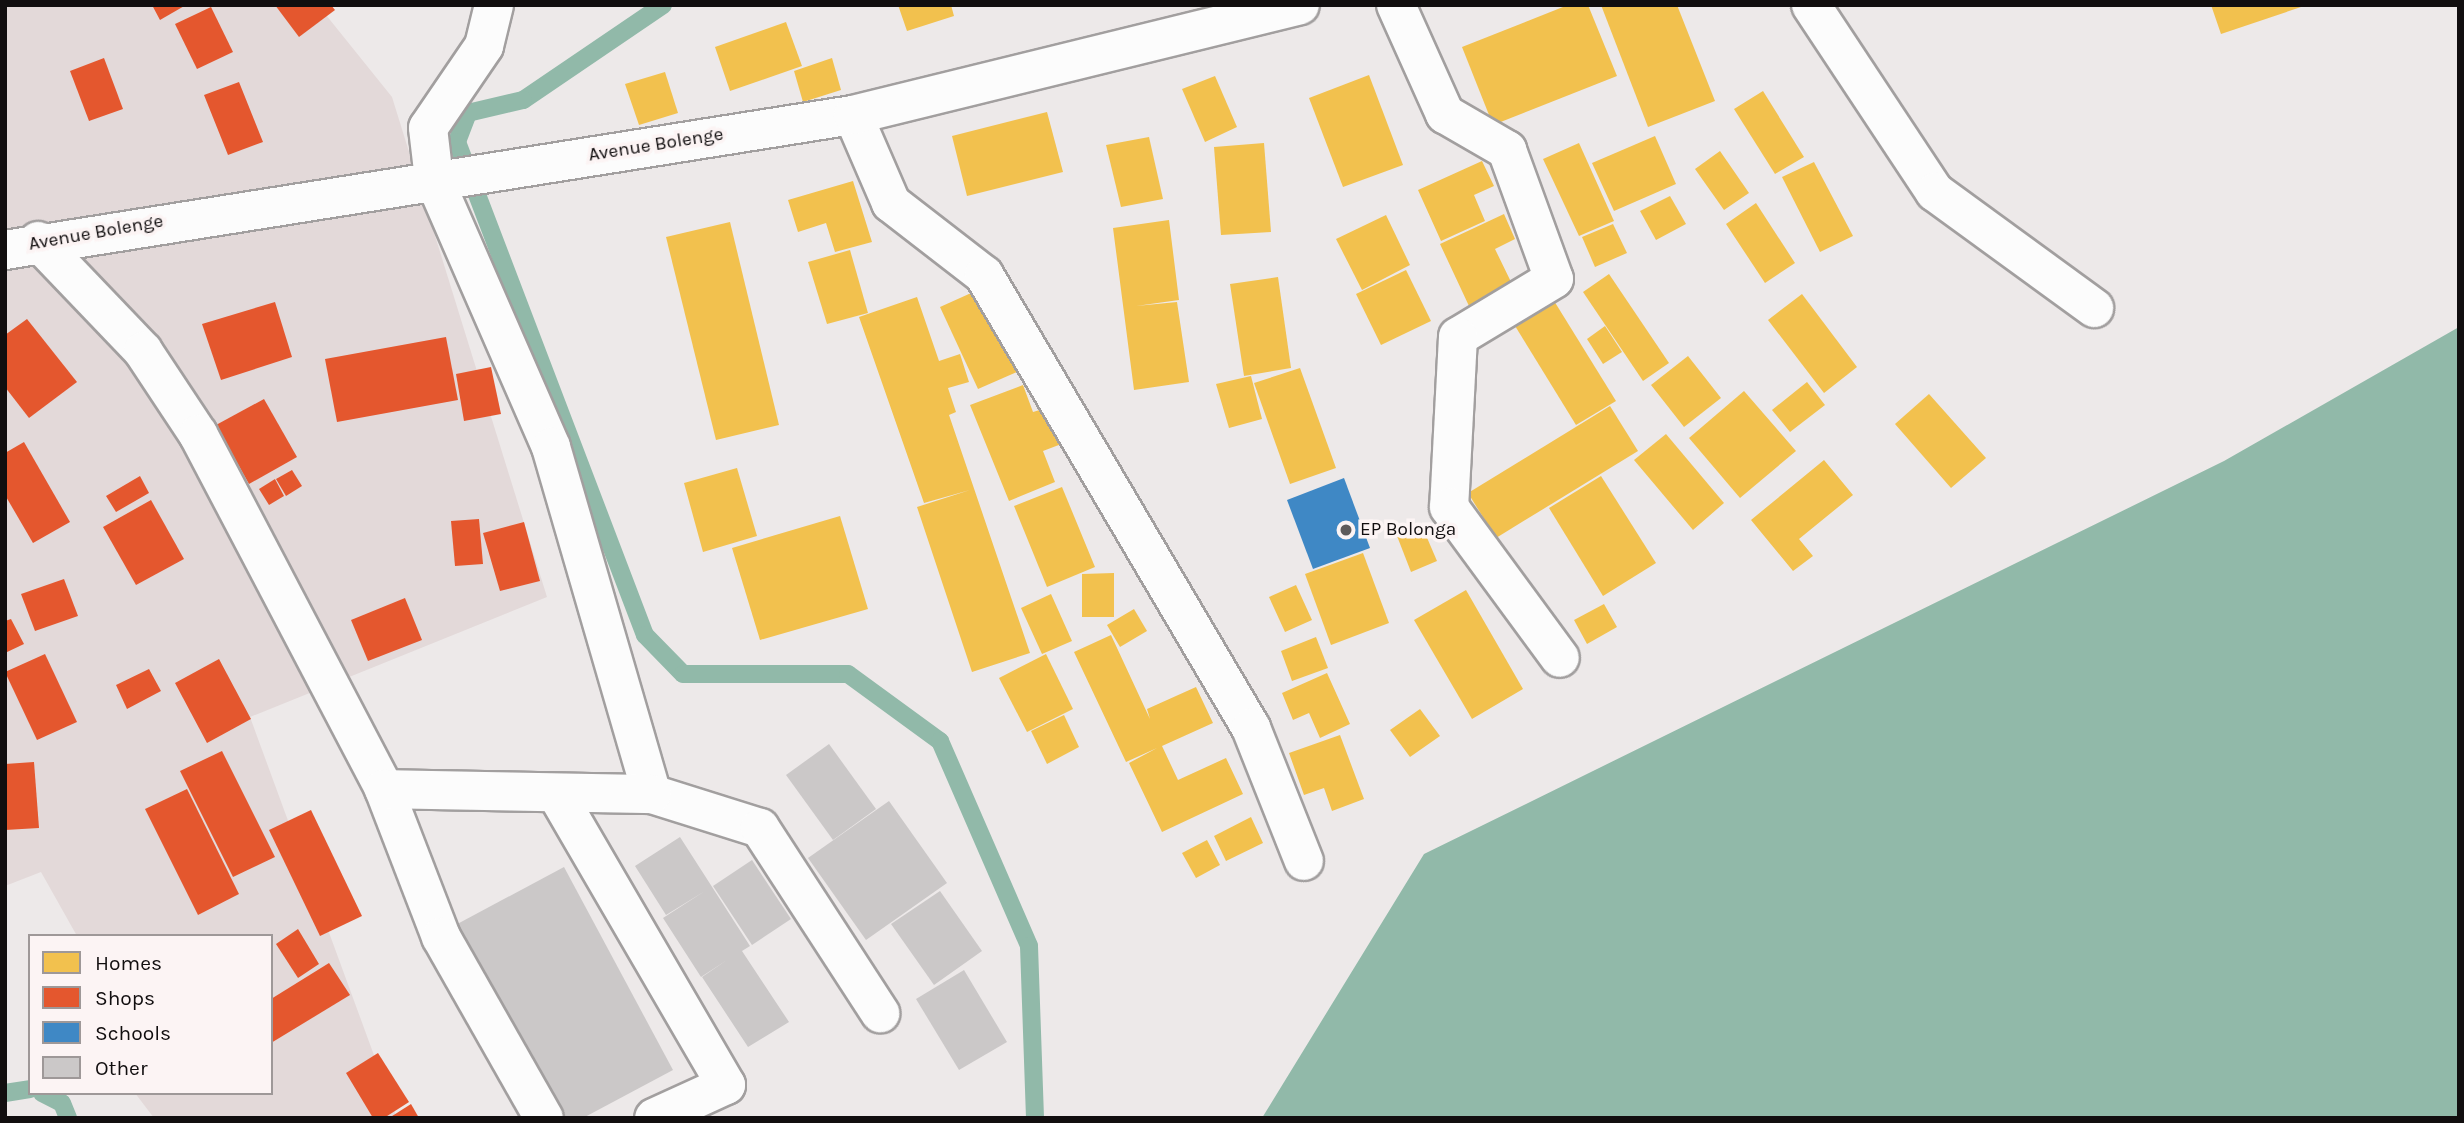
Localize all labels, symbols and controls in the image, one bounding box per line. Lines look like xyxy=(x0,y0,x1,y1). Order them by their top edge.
street label: Avenue Bolenge xyxy=(587,123,725,167)
street label: Avenue Bolenge xyxy=(27,210,165,256)
place label: EP Bolonga xyxy=(1360,519,1456,541)
marker: EP Bolonga xyxy=(1338,522,1354,538)
legend xyxy=(28,934,273,1095)
text: Homes xyxy=(95,951,162,975)
text: Shops xyxy=(95,986,155,1010)
text: Schools xyxy=(95,1021,171,1045)
text: Other xyxy=(95,1056,148,1080)

